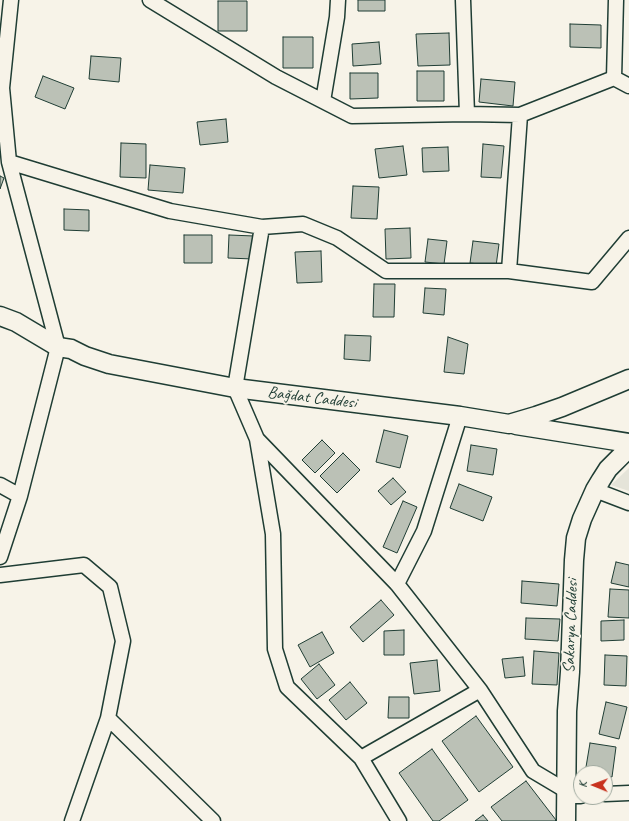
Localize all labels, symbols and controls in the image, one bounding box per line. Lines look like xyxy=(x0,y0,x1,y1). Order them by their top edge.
street label: Bağdat Caddesi xyxy=(266,382,358,414)
street label: Sakarya Caddesi xyxy=(559,578,583,674)
north arrow xyxy=(573,765,613,805)
text: K xyxy=(575,782,589,788)

